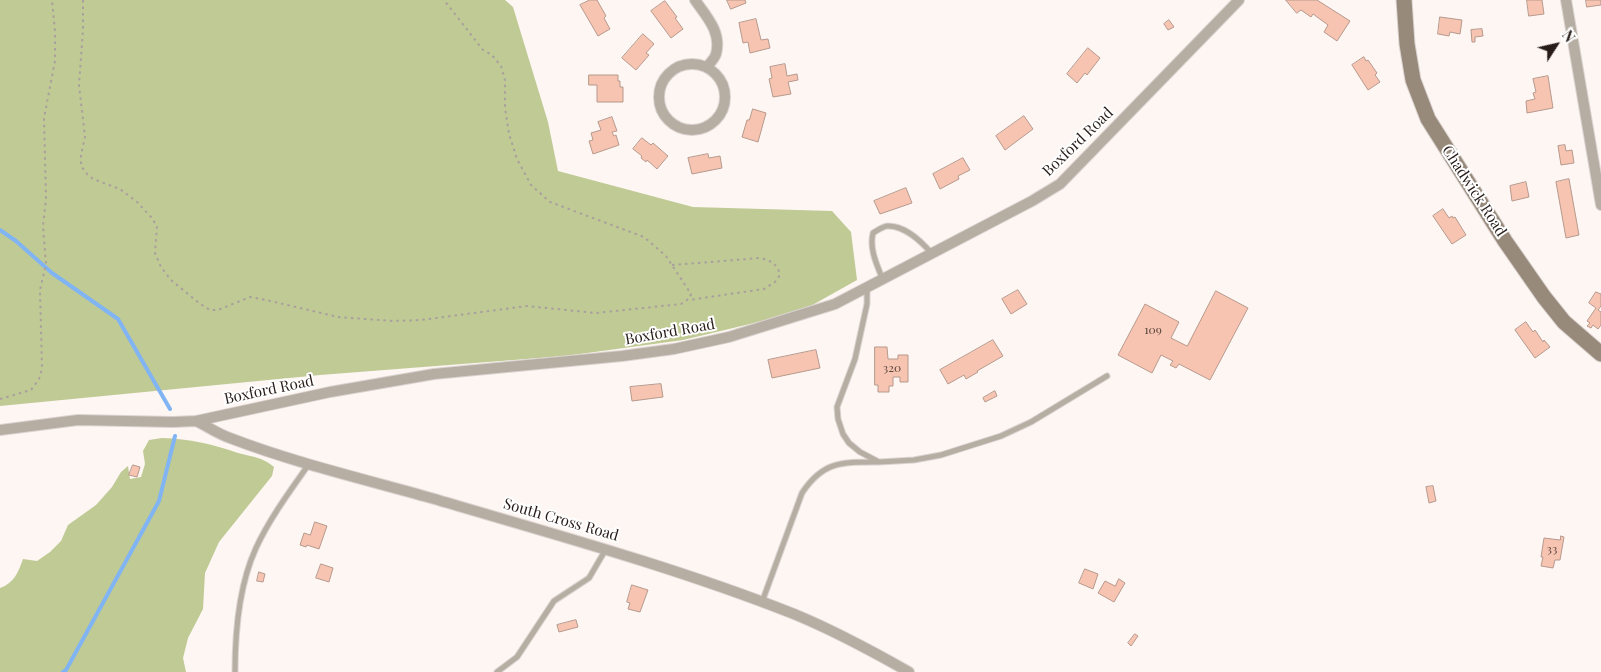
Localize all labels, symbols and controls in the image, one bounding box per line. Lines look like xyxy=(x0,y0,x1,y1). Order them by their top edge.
north arrow xyxy=(1531,20,1581,70)
text: N xyxy=(1558,27,1579,46)
street label: Boxford Road xyxy=(1039,104,1117,180)
street label: Chadwick Road xyxy=(1438,142,1510,240)
street label: Boxford Road xyxy=(624,315,716,349)
house number: 109 xyxy=(1144,323,1162,337)
house number: 320 xyxy=(883,361,901,375)
street label: Boxford Road xyxy=(223,372,315,408)
street label: South Cross Road xyxy=(501,495,621,545)
house number: 33 xyxy=(1547,542,1557,556)

